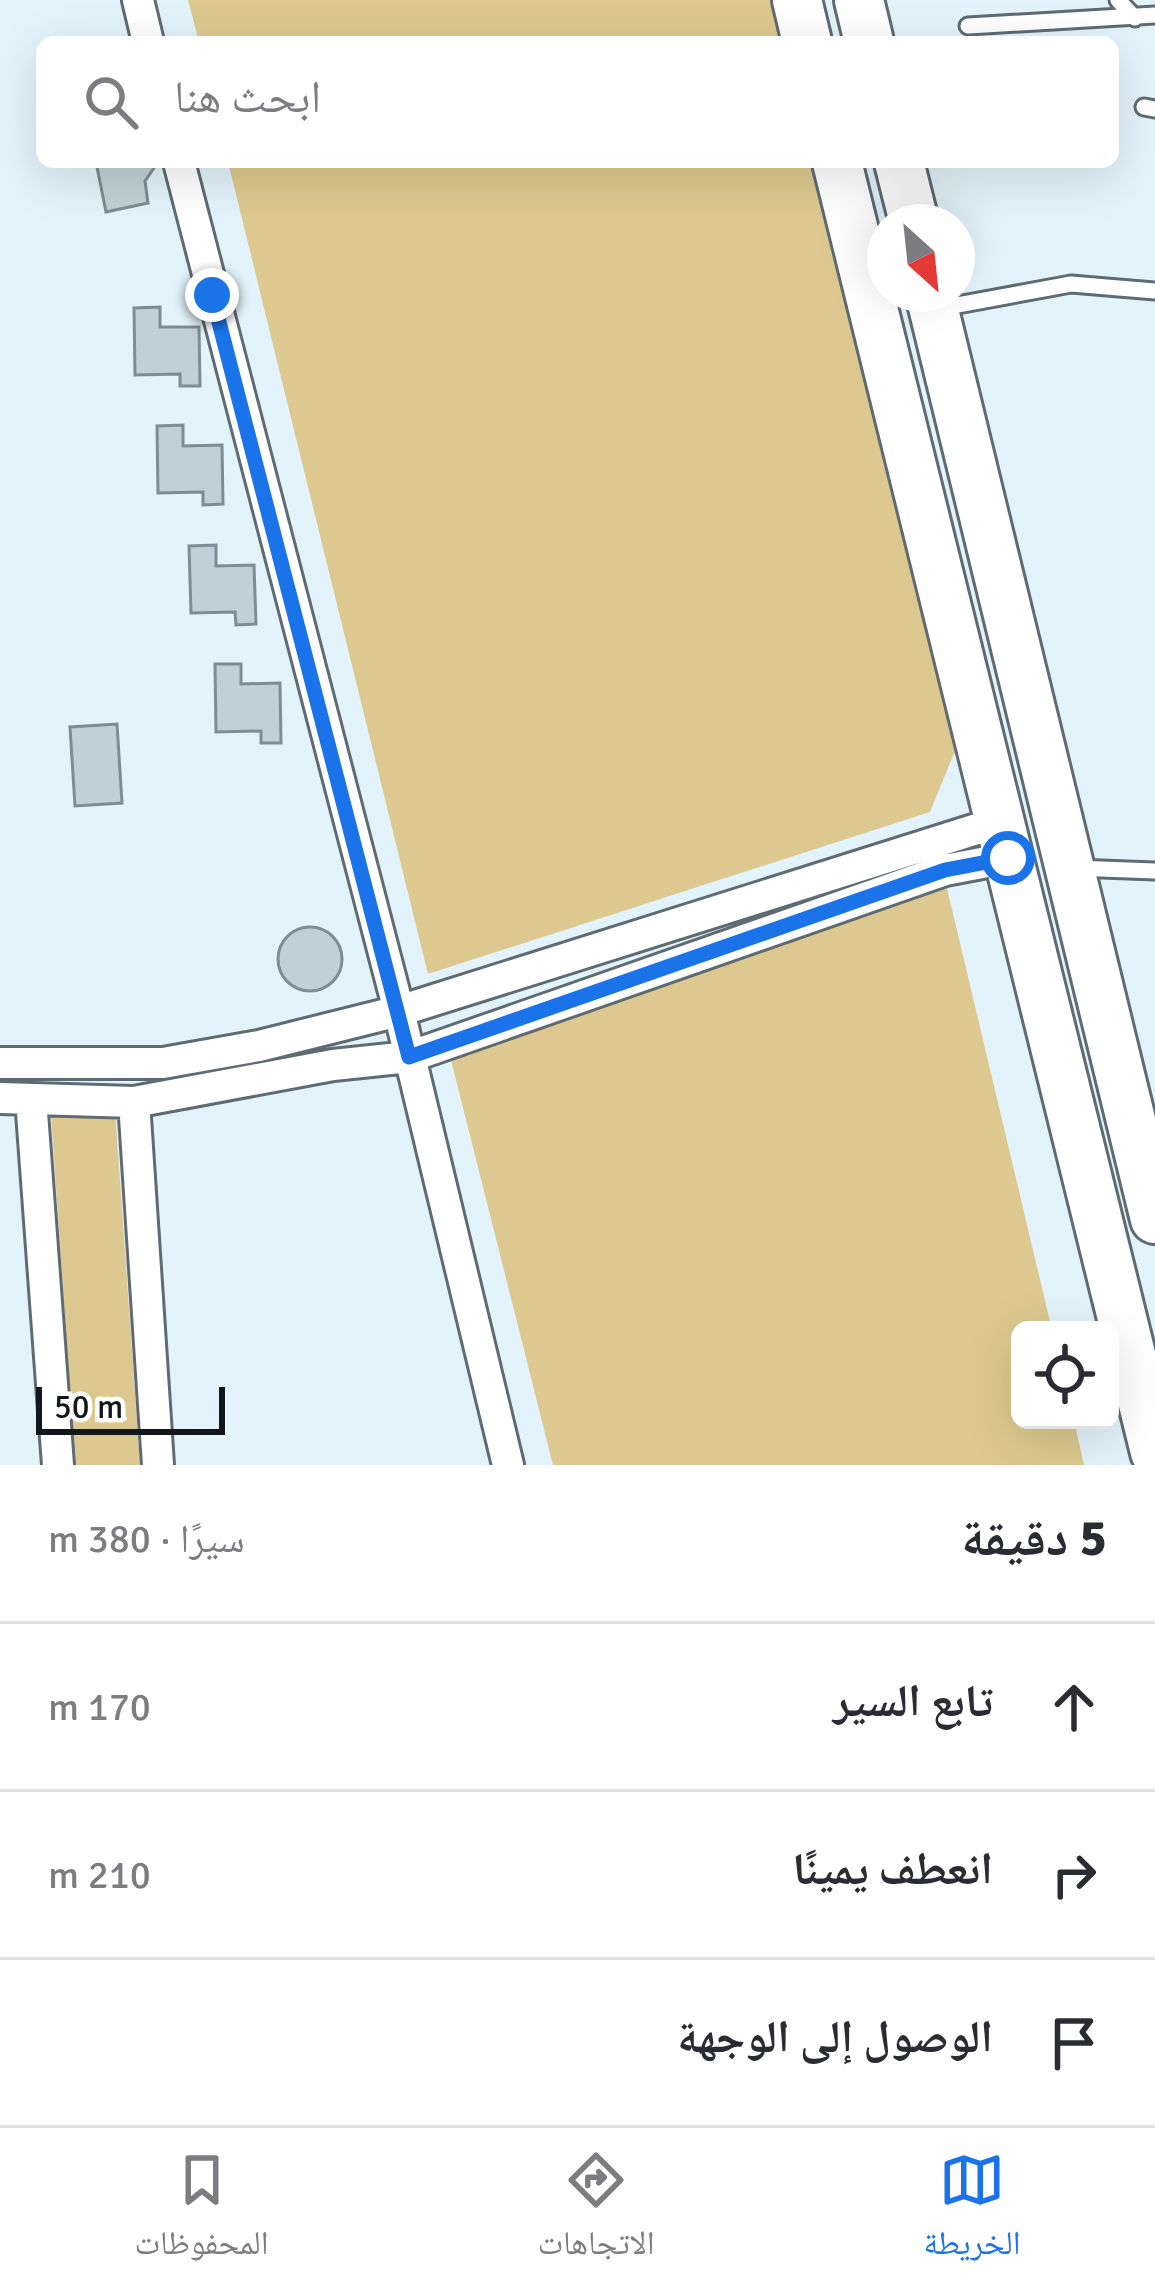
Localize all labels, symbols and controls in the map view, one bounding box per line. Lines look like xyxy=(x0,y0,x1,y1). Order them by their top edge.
search box xyxy=(36,36,1119,168)
icon: search xyxy=(78,69,144,135)
text: ابحث هنا xyxy=(174,70,321,125)
north arrow xyxy=(867,204,975,312)
route end xyxy=(185,268,239,322)
route start xyxy=(981,831,1035,885)
map controls xyxy=(1011,1321,1119,1429)
button: locate xyxy=(1011,1321,1119,1429)
scale bar xyxy=(36,1381,225,1434)
text: 50 m xyxy=(54,1387,123,1428)
text: 5 دقيقة xyxy=(961,1507,1107,1570)
text: سيرًا · 380 m xyxy=(48,1515,245,1563)
text: تابع السير xyxy=(833,1674,993,1729)
icon: ahead xyxy=(1041,1674,1107,1740)
text: 170 m xyxy=(48,1683,151,1731)
text: انعطف يمينًا xyxy=(792,1842,993,1897)
icon: right xyxy=(1041,1842,1107,1908)
text: 210 m xyxy=(48,1851,151,1899)
text: الوصول إلى الوجهة xyxy=(677,2010,993,2065)
icon: arrive xyxy=(1041,2010,1107,2076)
tab: المحفوظات xyxy=(134,2147,269,2275)
tab: الاتجاهات xyxy=(537,2147,655,2275)
tab: الخريطة xyxy=(923,2147,1021,2275)

